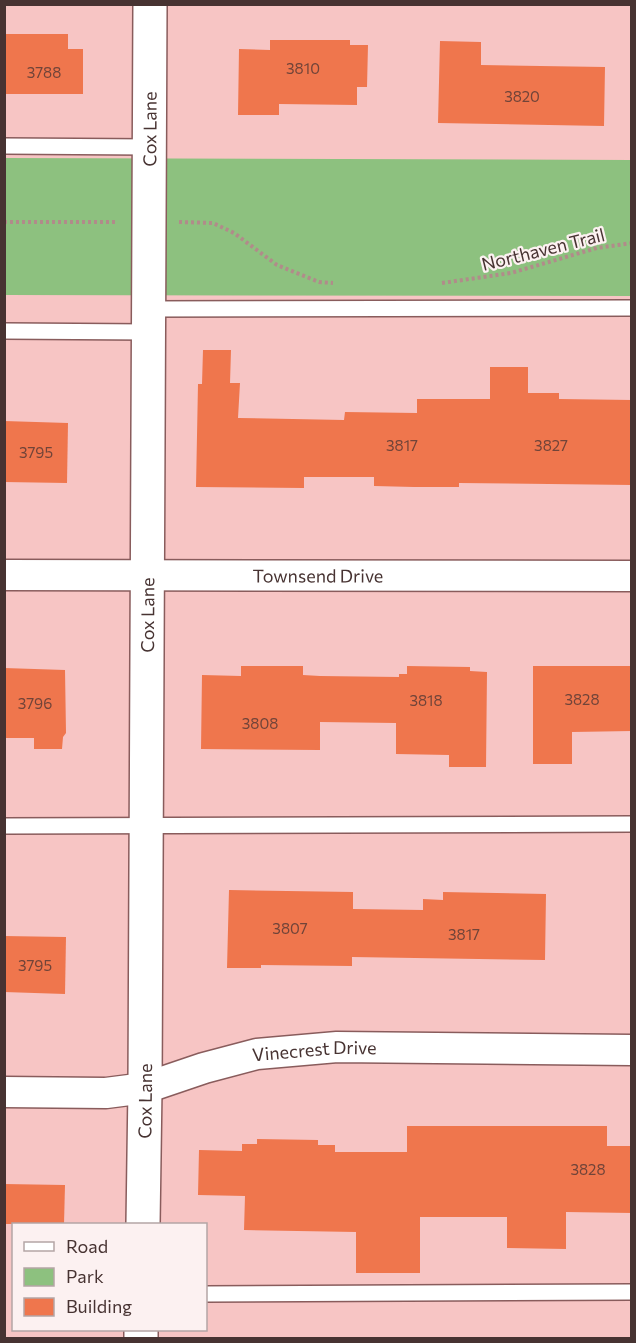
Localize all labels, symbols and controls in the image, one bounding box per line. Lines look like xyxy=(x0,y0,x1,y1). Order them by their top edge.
house number: 3810 xyxy=(286,59,320,77)
house number: 3788 xyxy=(27,63,61,81)
house number: 3820 xyxy=(504,87,540,105)
street label: Cox Lane xyxy=(138,91,161,167)
street label: Northaven Trail xyxy=(479,223,607,275)
house number: 3817 xyxy=(386,436,418,454)
house number: 3827 xyxy=(534,436,568,454)
house number: 3795 xyxy=(19,443,53,461)
street label: Townsend Drive xyxy=(253,564,383,587)
street label: Cox Lane xyxy=(136,577,158,653)
house number: 3828 xyxy=(564,690,600,708)
house number: 3818 xyxy=(409,691,443,709)
house number: 3796 xyxy=(18,694,52,712)
house number: 3808 xyxy=(242,714,278,732)
house number: 3807 xyxy=(272,919,308,937)
house number: 3817 xyxy=(448,925,480,943)
house number: 3795 xyxy=(18,956,52,974)
street label: Vinecrest Drive xyxy=(251,1036,377,1065)
street label: Cox Lane xyxy=(133,1063,156,1139)
house number: 3828 xyxy=(570,1160,606,1178)
legend xyxy=(12,1223,207,1331)
text: Road xyxy=(66,1235,108,1257)
text: Park xyxy=(66,1265,104,1287)
text: Building xyxy=(66,1295,132,1317)

